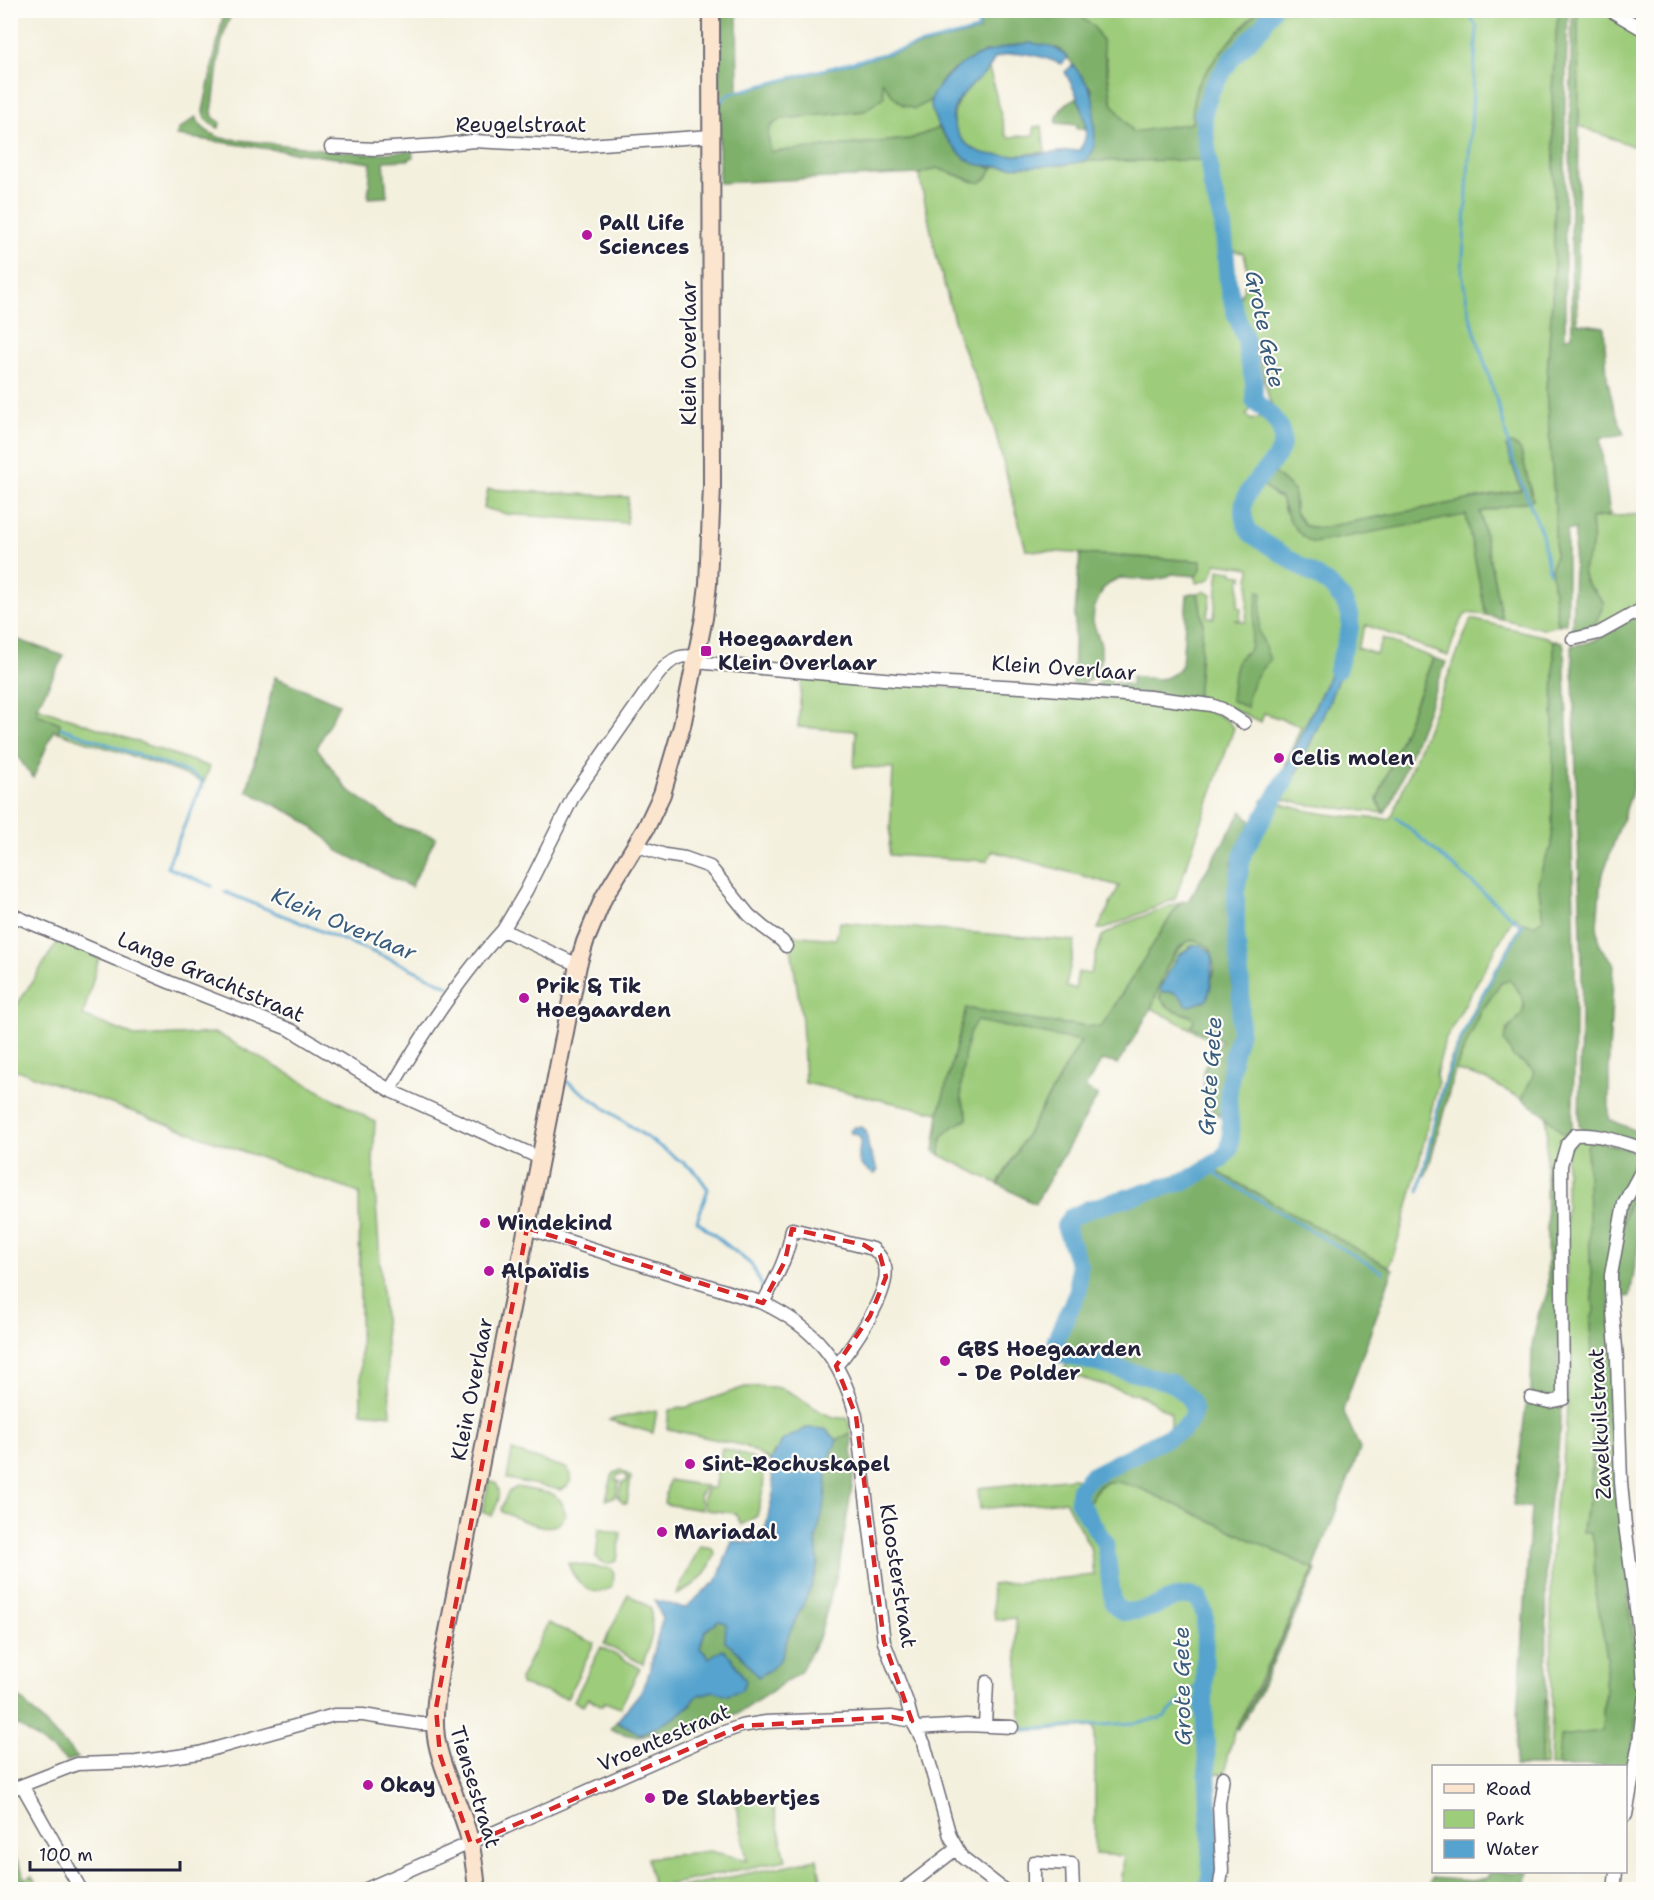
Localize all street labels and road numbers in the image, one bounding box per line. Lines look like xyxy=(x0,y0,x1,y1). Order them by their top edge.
street label: Reugelstraat xyxy=(456,111,586,139)
street label: Klein Overlaar xyxy=(675,280,703,426)
street label: Klein Overlaar xyxy=(990,649,1138,687)
street label: Lange Grachtstraat xyxy=(113,925,309,1029)
street label: Klein Overlaar xyxy=(444,1315,500,1463)
street label: Zavelkuilstraat xyxy=(1582,1348,1618,1500)
street label: Kloosterstraat xyxy=(873,1502,923,1650)
street label: Vroentestraat xyxy=(593,1697,735,1779)
street label: Tiensestraat xyxy=(443,1722,507,1852)

